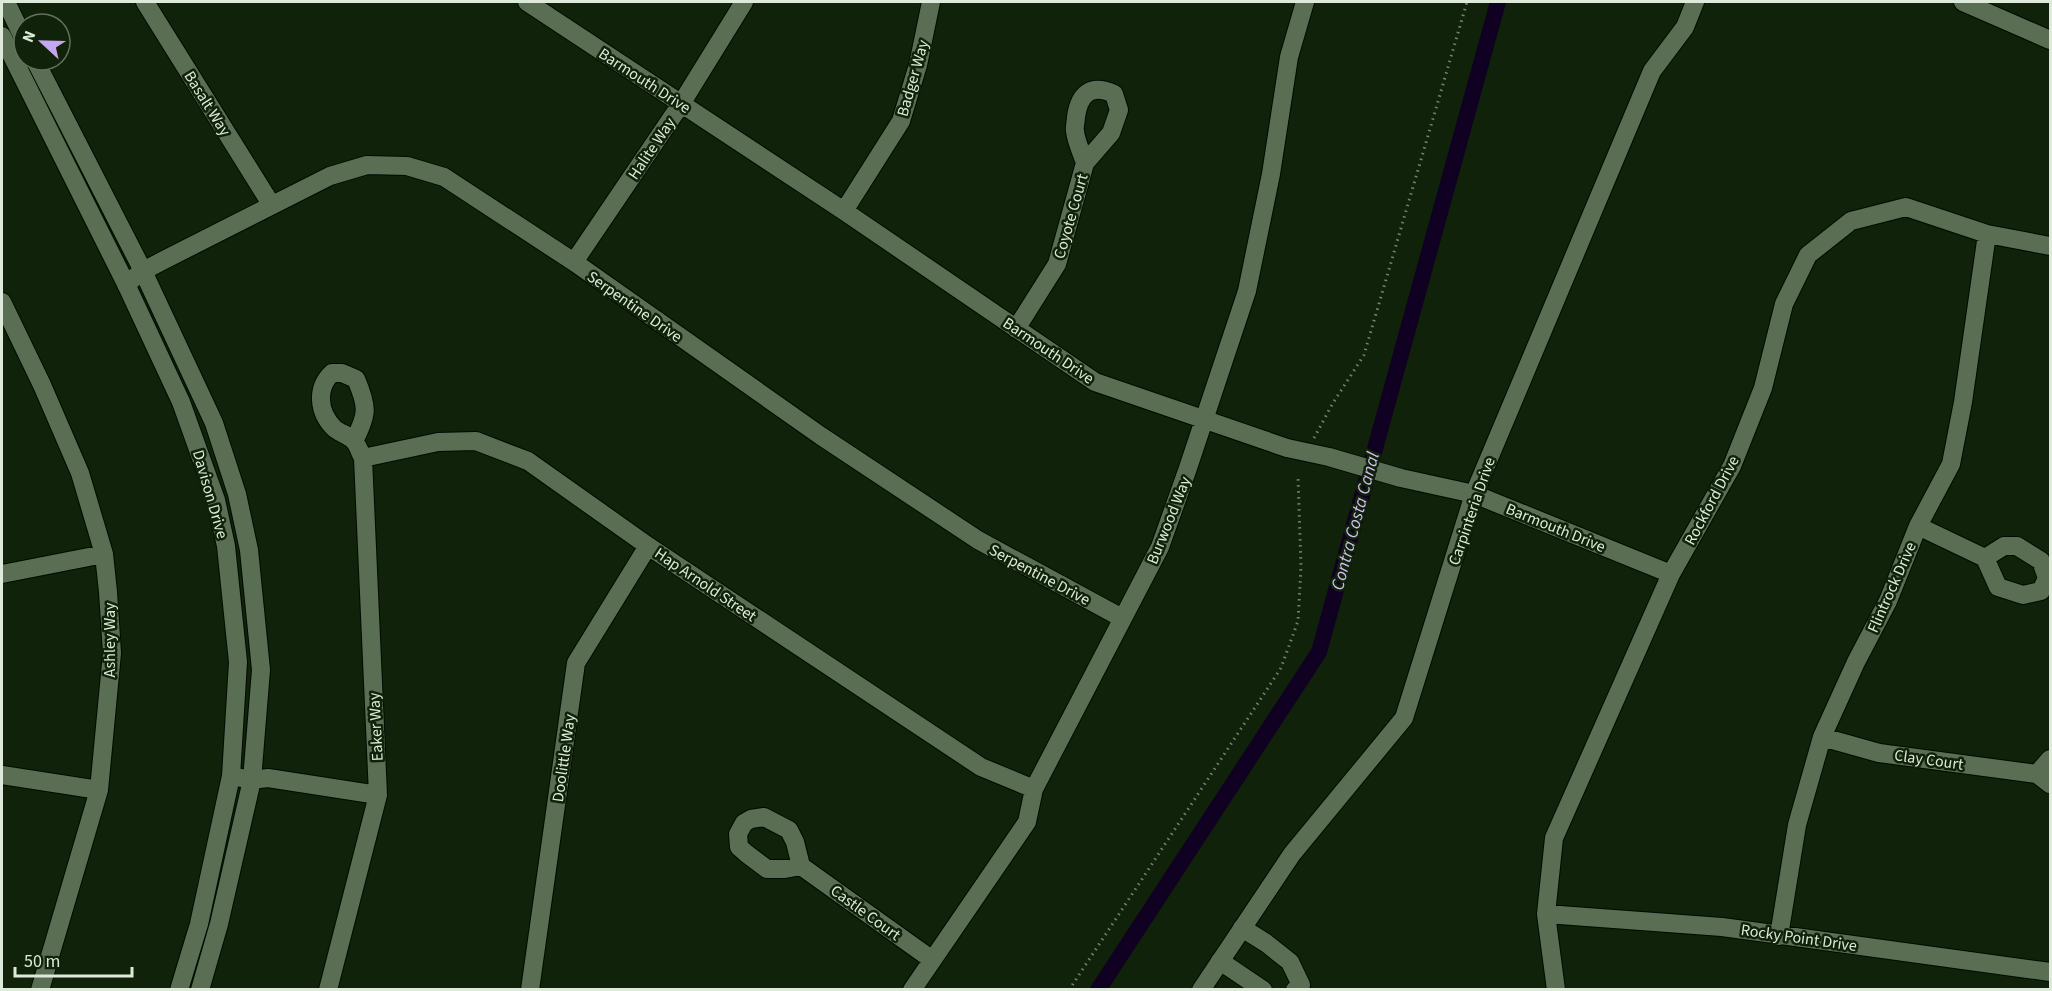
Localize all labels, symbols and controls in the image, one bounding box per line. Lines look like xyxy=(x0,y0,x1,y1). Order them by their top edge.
north arrow xyxy=(12,12,72,72)
text: N xyxy=(17,28,41,46)
street label: Badger Way xyxy=(892,37,935,119)
street label: Barmouth Drive xyxy=(594,43,695,119)
street label: Basalt Way xyxy=(179,67,236,141)
street label: Halite Way xyxy=(623,113,681,184)
street label: Coyote Court xyxy=(1048,171,1094,261)
street label: Serpentine Drive xyxy=(582,266,686,348)
street label: Barmouth Drive xyxy=(998,312,1098,390)
street label: Davison Drive xyxy=(187,447,233,541)
water label: Contra Costa Canal xyxy=(1325,449,1386,593)
street label: Rockford Drive xyxy=(1679,452,1745,549)
street label: Carpinteria Drive xyxy=(1443,454,1501,568)
street label: Burwood Way xyxy=(1141,473,1197,567)
street label: Barmouth Drive xyxy=(1503,498,1609,558)
street label: Flintrock Drive xyxy=(1862,538,1922,636)
street label: Serpentine Drive xyxy=(985,539,1094,611)
street label: Hap Arnold Street xyxy=(650,543,761,627)
street label: Ashley Way xyxy=(99,602,121,678)
street label: Eaker Way xyxy=(363,692,389,762)
street label: Doolittle Way xyxy=(547,712,581,804)
street label: Clay Court xyxy=(1893,744,1965,776)
street label: Castle Court xyxy=(826,880,905,946)
street label: Rocky Point Drive xyxy=(1739,919,1858,957)
scale bar xyxy=(15,940,132,978)
text: 50 m xyxy=(24,949,60,974)

